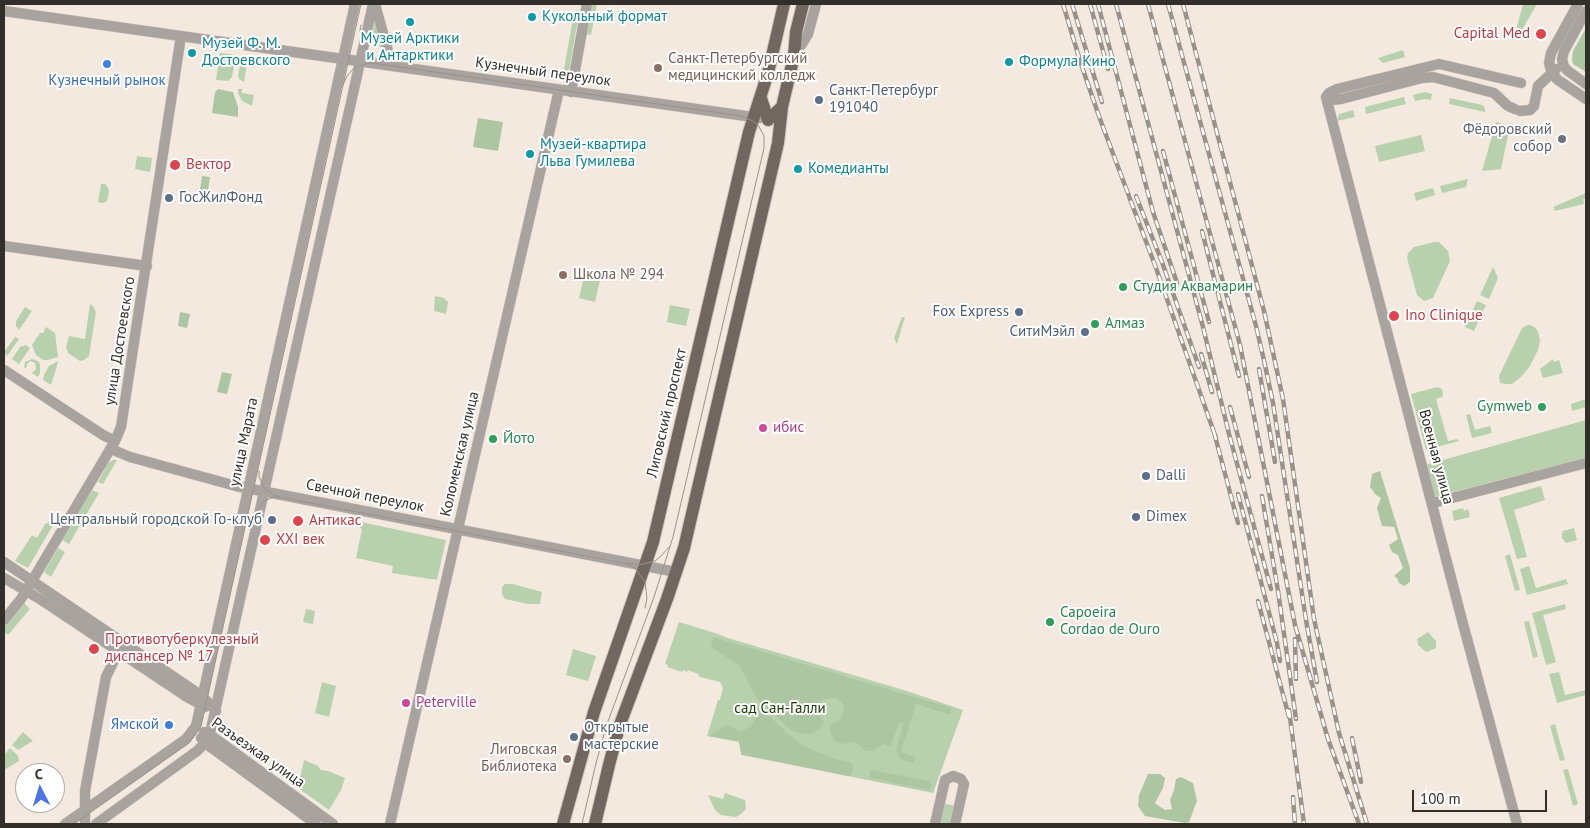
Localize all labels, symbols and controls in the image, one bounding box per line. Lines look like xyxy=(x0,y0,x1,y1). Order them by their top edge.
place label: Кукольный формат xyxy=(542,8,667,26)
marker: Кукольный формат xyxy=(526,11,538,23)
marker: Музей Арктики и Антарктики xyxy=(404,16,416,28)
place label: Capital Med xyxy=(1454,25,1530,43)
marker: Capital Med xyxy=(1534,27,1548,41)
place label: Музей Арктики и Антарктики xyxy=(361,30,459,65)
place label: Музей Ф. М. Достоевского xyxy=(202,35,290,70)
marker: Музей Ф. М. Достоевского xyxy=(186,47,198,59)
place label: Санкт-Петербургский медицинский колледж xyxy=(668,50,815,85)
place label: Формула Кино xyxy=(1019,53,1116,71)
street label: Кузнечный переулок xyxy=(474,54,612,90)
marker: Формула Кино xyxy=(1003,56,1015,68)
marker: Кузнечный рынок xyxy=(101,58,113,70)
marker: Санкт-Петербургский медицинский колледж xyxy=(652,62,664,74)
place label: Кузнечный рынок xyxy=(48,72,166,90)
place label: Санкт-Петербург 191040 xyxy=(829,82,938,117)
marker: Санкт-Петербург 191040 xyxy=(813,94,825,106)
place label: Фёдоровский собор xyxy=(1463,121,1552,156)
marker: Фёдоровский собор xyxy=(1556,133,1568,145)
place label: Музей-квартира Льва Гумилева xyxy=(540,136,646,171)
marker: Музей-квартира Льва Гумилева xyxy=(524,148,536,160)
place label: Вектор xyxy=(186,156,231,174)
marker: Вектор xyxy=(168,158,182,172)
place label: Комедианты xyxy=(808,160,889,178)
marker: Комедианты xyxy=(792,163,804,175)
place label: ГосЖилФонд xyxy=(179,189,263,207)
marker: ГосЖилФонд xyxy=(163,192,175,204)
place label: Школа № 294 xyxy=(573,266,664,284)
marker: Школа № 294 xyxy=(557,269,569,281)
street label: улица Достоевского xyxy=(101,275,139,407)
place label: Студия Аквамарин xyxy=(1133,278,1253,296)
marker: Студия Аквамарин xyxy=(1117,281,1129,293)
place label: Fox Express xyxy=(933,303,1009,321)
marker: Fox Express xyxy=(1013,306,1025,318)
place label: Ino Clinique xyxy=(1405,307,1483,325)
marker: Ino Clinique xyxy=(1387,309,1401,323)
place label: Алмаз xyxy=(1105,315,1145,333)
marker: Алмаз xyxy=(1089,318,1101,330)
place label: СитиМэйл xyxy=(1010,323,1075,341)
marker: СитиМэйл xyxy=(1079,326,1091,338)
street label: Лиговский проспект xyxy=(643,346,691,480)
street label: Коломенская улица xyxy=(437,390,483,518)
street label: улица Марата xyxy=(226,396,262,488)
place label: Gymweb xyxy=(1477,398,1532,416)
marker: Gymweb xyxy=(1536,401,1548,413)
street label: Военная улица xyxy=(1415,408,1457,506)
place label: ибис xyxy=(773,419,804,437)
marker: ибис xyxy=(757,422,769,434)
place label: Йото xyxy=(503,430,535,448)
marker: Йото xyxy=(487,433,499,445)
place label: Dalli xyxy=(1156,467,1186,485)
marker: Dalli xyxy=(1140,470,1152,482)
street label: Свечной переулок xyxy=(304,476,426,516)
place label: Dimex xyxy=(1146,508,1187,526)
place label: Центральный городской Го-клуб xyxy=(50,511,262,529)
marker: Dimex xyxy=(1130,511,1142,523)
place label: Антикас xyxy=(309,512,361,530)
marker: Центральный городской Го-клуб xyxy=(266,514,278,526)
marker: Антикас xyxy=(291,514,305,528)
place label: XXI век xyxy=(276,531,325,549)
marker: XXI век xyxy=(258,533,272,547)
place label: Capoeira Cordao de Ouro xyxy=(1060,604,1160,639)
marker: Capoeira Cordao de Ouro xyxy=(1044,616,1056,628)
place label: Противотуберкулезный диспансер № 17 xyxy=(105,631,259,666)
marker: Противотуберкулезный диспансер № 17 xyxy=(87,642,101,656)
place label: Peterville xyxy=(416,694,477,712)
marker: Peterville xyxy=(400,697,412,709)
park label: сад Сан-Галли xyxy=(734,700,826,718)
street label: Разъезжая улица xyxy=(208,714,308,792)
place label: Ямской xyxy=(111,716,159,734)
marker: Ямской xyxy=(163,719,175,731)
place label: Открытые мастерские xyxy=(584,719,659,754)
marker: Открытые мастерские xyxy=(568,731,580,743)
place label: Лиговская Библиотека xyxy=(481,741,557,776)
marker: Лиговская Библиотека xyxy=(561,753,573,765)
north arrow xyxy=(15,763,65,813)
text: С xyxy=(34,765,43,783)
scale bar xyxy=(1415,780,1550,812)
text: 100 m xyxy=(1420,789,1461,808)

